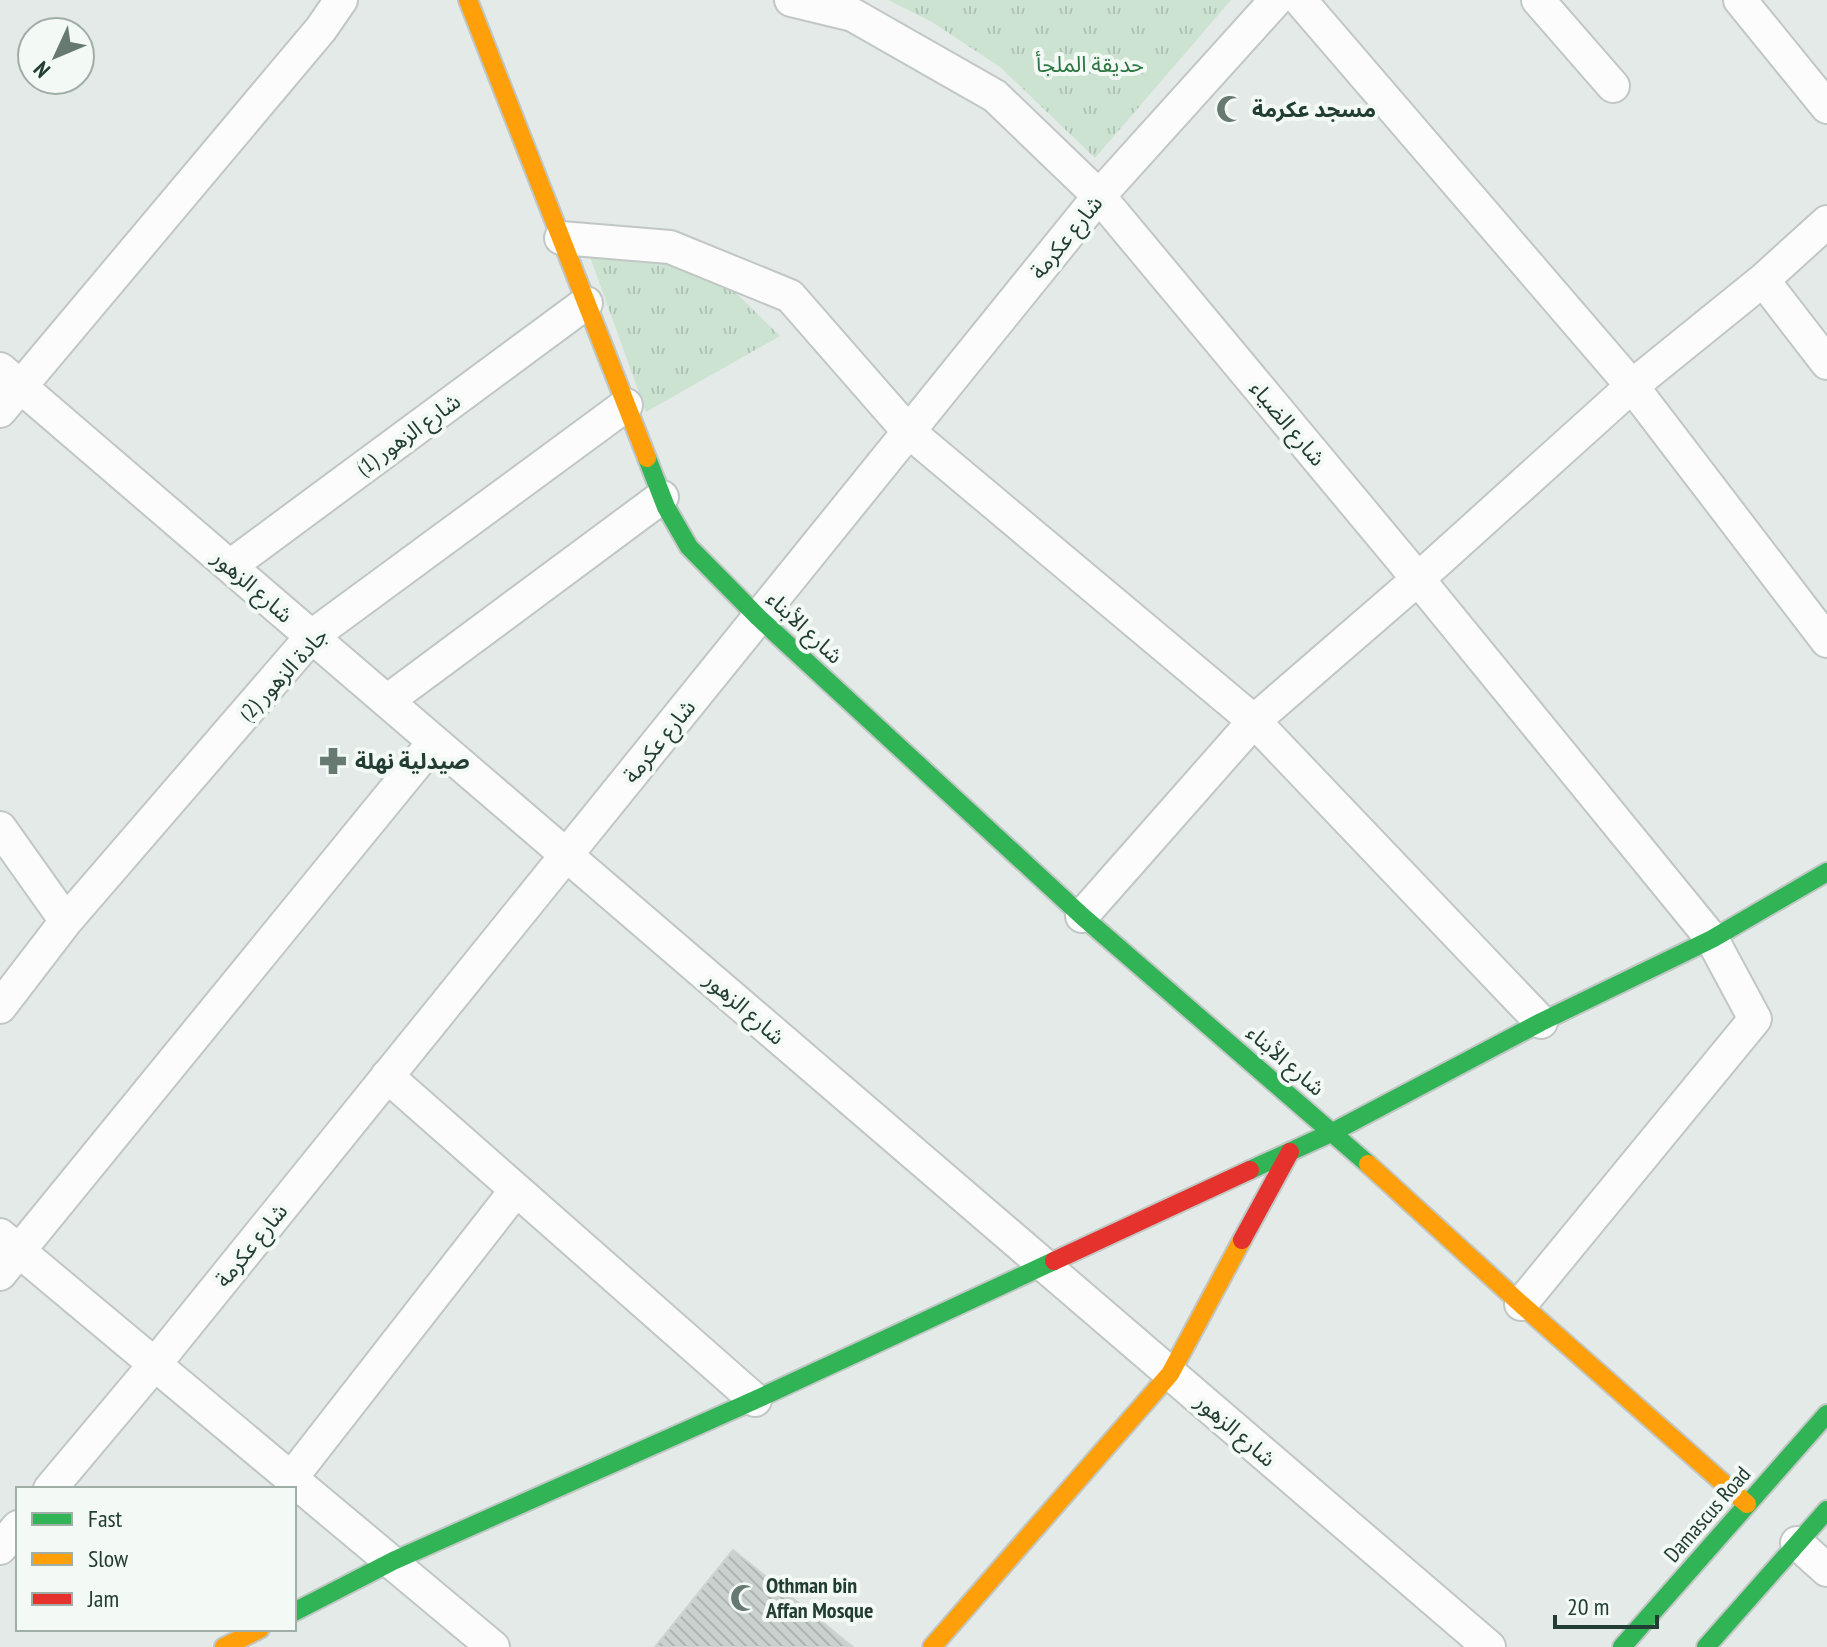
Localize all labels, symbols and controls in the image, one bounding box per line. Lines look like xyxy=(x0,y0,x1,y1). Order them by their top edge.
north arrow xyxy=(16,16,96,96)
park label: حديقة الملجأ xyxy=(1036,50,1144,78)
text: N xyxy=(27,56,56,84)
mosque icon: مسجد عكرمة xyxy=(1215,94,1245,124)
place label: مسجد عكرمة xyxy=(1252,95,1376,123)
street label: شارع عكرمة xyxy=(1024,189,1111,287)
street label: شارع الضياء xyxy=(1242,375,1332,473)
street label: شارع الزهور (1) xyxy=(350,387,467,484)
street label: شارع الزهور xyxy=(204,543,299,631)
street label: شارع الأبناء xyxy=(759,585,849,672)
street label: جادة الزهور (2) xyxy=(232,621,334,727)
street label: شارع عكرمة xyxy=(617,693,704,791)
pharmacy icon: صيدلية نهلة xyxy=(318,746,348,776)
place label: صيدلية نهلة xyxy=(355,747,470,775)
street label: شارع الزهور xyxy=(696,965,791,1053)
street label: شارع الأبناء xyxy=(1239,1018,1331,1104)
street label: شارع عكرمة xyxy=(209,1197,296,1295)
street label: شارع الزهور xyxy=(1187,1387,1282,1475)
street label: Damascus Road xyxy=(1658,1460,1756,1568)
legend xyxy=(16,1487,296,1631)
text: Fast xyxy=(88,1503,123,1534)
text: Slow xyxy=(88,1543,129,1574)
place label: Othman bin Affan Mosque xyxy=(765,1571,873,1624)
scale bar xyxy=(1555,1579,1657,1629)
text: Jam xyxy=(87,1583,119,1614)
mosque icon: Othman bin Affan Mosque xyxy=(729,1583,759,1613)
text: 20 m xyxy=(1567,1591,1609,1622)

